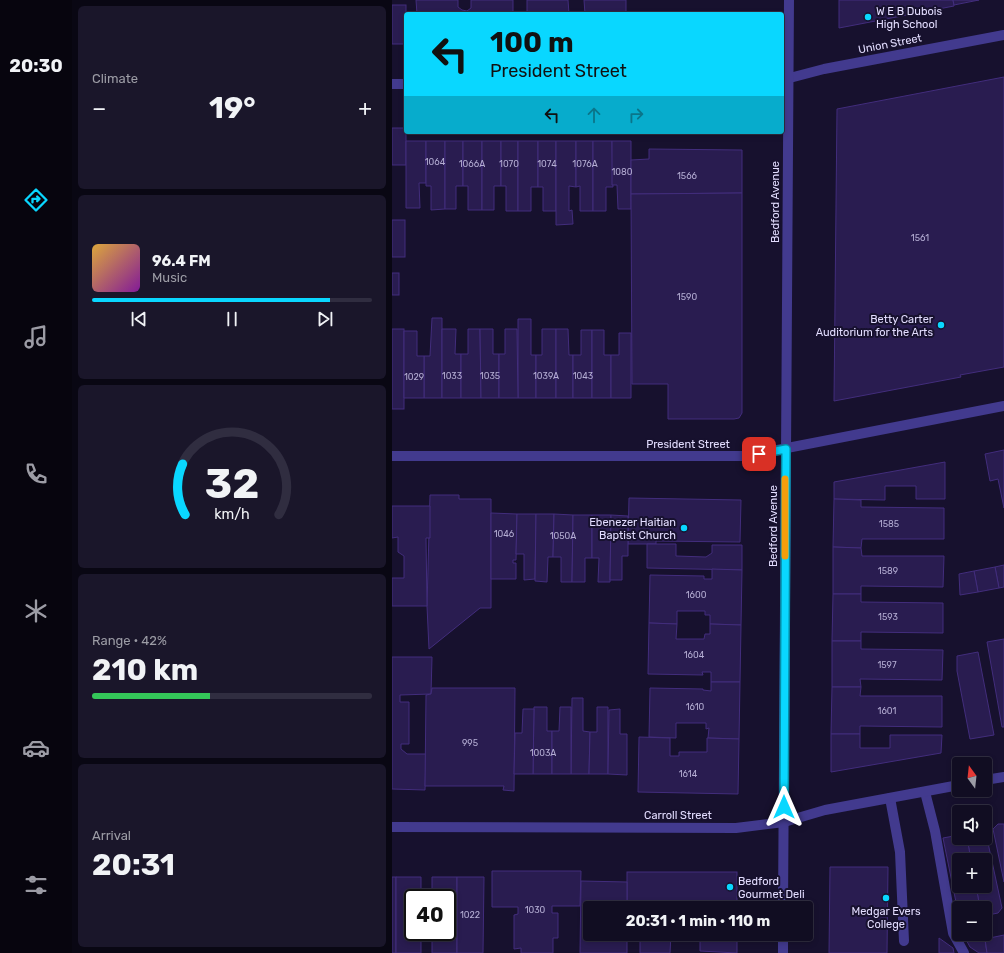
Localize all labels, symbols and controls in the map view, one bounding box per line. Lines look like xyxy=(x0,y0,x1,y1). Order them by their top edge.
place label: W E B Dubois High School xyxy=(876,5,942,31)
marker: W E B Dubois High School xyxy=(863,12,873,22)
text: 100 m xyxy=(490,26,574,59)
icon: left xyxy=(424,28,476,80)
street label: Union Street xyxy=(857,31,924,57)
text: 20:30 xyxy=(9,55,63,77)
text: President Street xyxy=(490,60,627,82)
text: Climate xyxy=(92,71,138,86)
text: 19° xyxy=(209,90,256,126)
text: − xyxy=(92,95,106,122)
text: + xyxy=(358,95,372,122)
icon: left xyxy=(541,104,563,126)
icon: ahead xyxy=(583,104,605,126)
icon: right xyxy=(625,104,647,126)
house number: 1064 xyxy=(425,157,446,167)
house number: 1066A xyxy=(459,159,485,169)
house number: 1070 xyxy=(499,159,519,169)
house number: 1074 xyxy=(537,159,557,169)
house number: 1076A xyxy=(572,159,598,169)
street label: Bedford Avenue xyxy=(769,161,782,243)
house number: 1080 xyxy=(611,167,633,177)
house number: 1566 xyxy=(677,171,698,181)
icon: directions xyxy=(22,186,50,214)
house number: 1561 xyxy=(911,233,929,243)
text: 96.4 FM xyxy=(152,252,211,270)
text: Music xyxy=(152,270,187,285)
house number: 1590 xyxy=(677,292,697,302)
icon: previous xyxy=(128,308,150,330)
icon: pause xyxy=(221,308,243,330)
icon: next xyxy=(314,308,336,330)
place label: Betty Carter Auditorium for the Arts xyxy=(816,313,934,339)
marker: Betty Carter Auditorium for the Arts xyxy=(936,320,946,330)
icon: music xyxy=(22,323,50,351)
house number: 1033 xyxy=(442,371,462,381)
house number: 1035 xyxy=(480,371,500,381)
house number: 1039A xyxy=(533,371,559,381)
house number: 1043 xyxy=(573,371,593,381)
house number: 1029 xyxy=(404,372,424,382)
pin xyxy=(742,437,776,471)
street label: President Street xyxy=(646,438,731,451)
icon: arrive xyxy=(748,443,770,465)
text: 32 xyxy=(205,458,259,507)
icon: phone xyxy=(22,460,50,488)
street label: Bedford Avenue xyxy=(767,485,780,567)
text: km/h xyxy=(214,505,250,522)
place label: Ebenezer Haitian Baptist Church xyxy=(589,516,676,542)
house number: 1585 xyxy=(879,519,899,529)
marker: Ebenezer Haitian Baptist Church xyxy=(679,523,689,533)
house number: 1046 xyxy=(494,529,515,539)
house number: 1050A xyxy=(550,531,576,541)
house number: 1589 xyxy=(878,566,898,576)
house number: 1600 xyxy=(686,590,707,600)
icon: climate xyxy=(22,597,50,625)
house number: 1593 xyxy=(878,612,898,622)
text: Range · 42% xyxy=(92,633,167,648)
house number: 1604 xyxy=(684,650,705,660)
text: 210 km xyxy=(92,652,198,688)
house number: 1597 xyxy=(877,660,897,670)
house number: 1610 xyxy=(686,702,705,712)
house number: 1601 xyxy=(878,706,897,716)
icon: car xyxy=(22,734,50,762)
house number: 995 xyxy=(462,738,478,748)
house number: 1003A xyxy=(530,748,556,758)
north arrow xyxy=(952,757,992,797)
map controls xyxy=(952,757,992,941)
house number: 1614 xyxy=(679,769,698,779)
position arrow xyxy=(763,786,805,828)
button: sound xyxy=(952,805,992,845)
street label: Carroll Street xyxy=(644,809,713,822)
text: Arrival xyxy=(92,828,131,843)
text: 20:31 xyxy=(92,847,175,883)
button: + xyxy=(952,853,992,893)
icon: filters xyxy=(22,871,50,899)
place label: Bedford Gourmet Deli xyxy=(738,875,805,901)
marker: Bedford Gourmet Deli xyxy=(725,882,735,892)
speed limit sign: 40 xyxy=(404,889,456,941)
marker: Medgar Evers College xyxy=(881,893,891,903)
button: − xyxy=(952,901,992,941)
house number: 1030 xyxy=(525,905,546,915)
place label: Medgar Evers College xyxy=(851,905,921,931)
house number: 1022 xyxy=(460,910,480,920)
text: 20:31 · 1 min · 110 m xyxy=(626,912,770,930)

